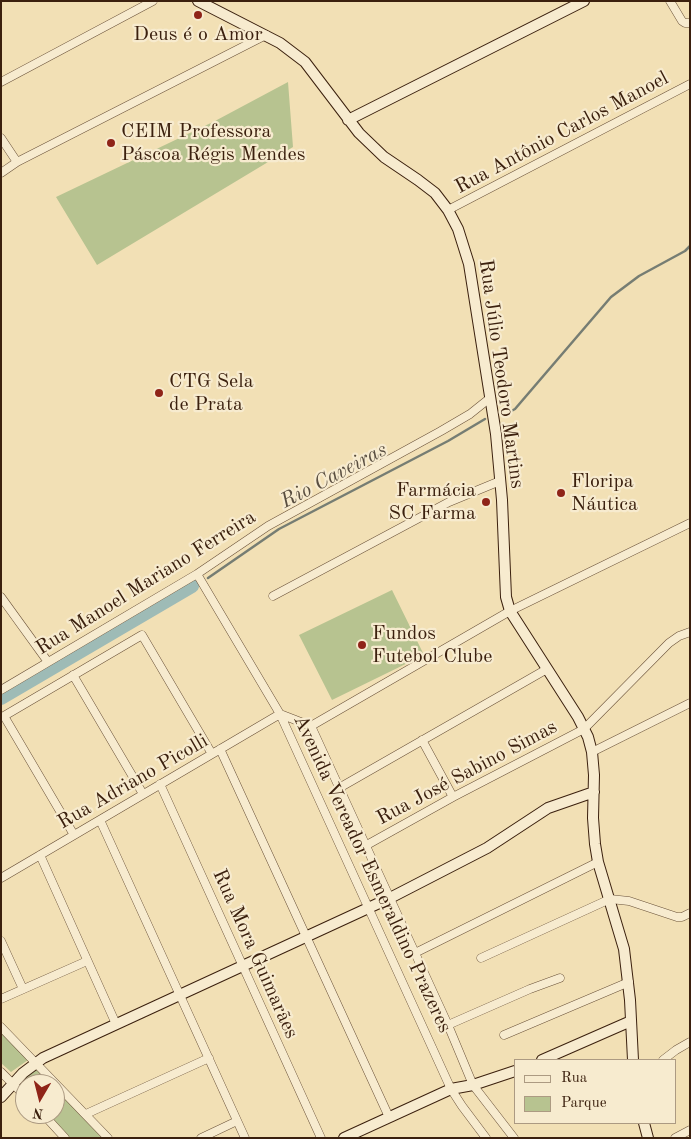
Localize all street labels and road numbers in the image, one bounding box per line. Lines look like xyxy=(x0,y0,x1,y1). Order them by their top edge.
street label: Rua Antônio Carlos Manoel xyxy=(451,66,673,200)
street label: Rua Júlio Teodoro Martins xyxy=(473,258,529,490)
street label: Rua Manoel Mariano Ferreira xyxy=(32,505,260,661)
street label: Avenida Vereador Esmeraldino Prazeres xyxy=(288,711,456,1037)
street label: Rua José Sabino Simas xyxy=(373,715,561,831)
street label: Rua Adriano Picolli xyxy=(53,729,213,835)
street label: Rua Mora Guimarães xyxy=(207,866,303,1042)

